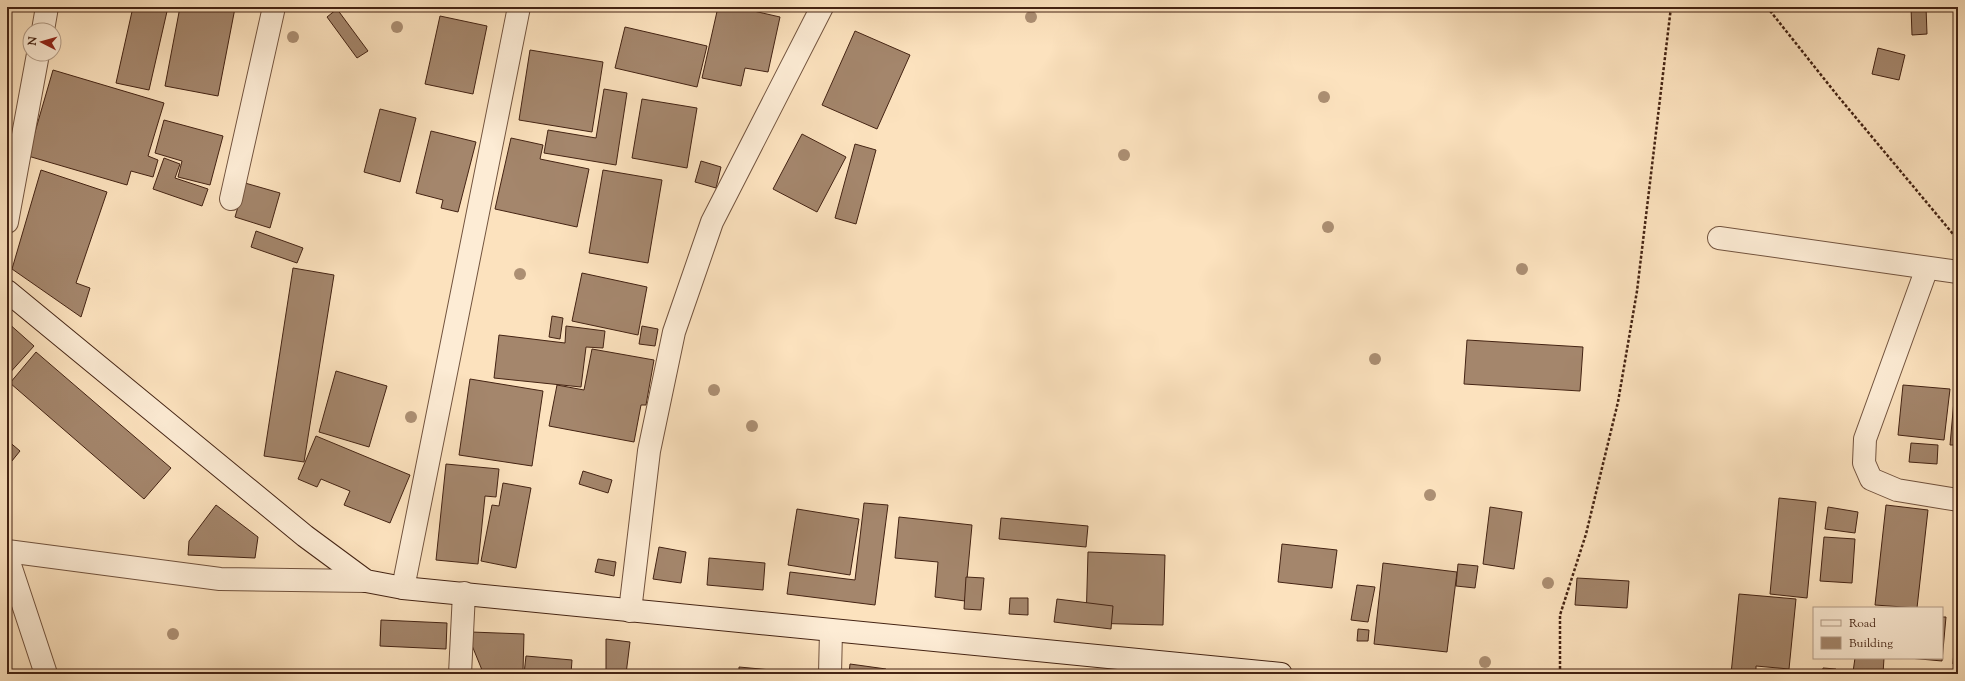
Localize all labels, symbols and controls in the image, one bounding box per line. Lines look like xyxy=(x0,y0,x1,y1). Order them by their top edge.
north arrow xyxy=(22,22,62,62)
text: N xyxy=(25,36,41,47)
legend xyxy=(1813,607,1943,659)
text: Road xyxy=(1849,615,1876,633)
text: Building xyxy=(1849,635,1893,653)

